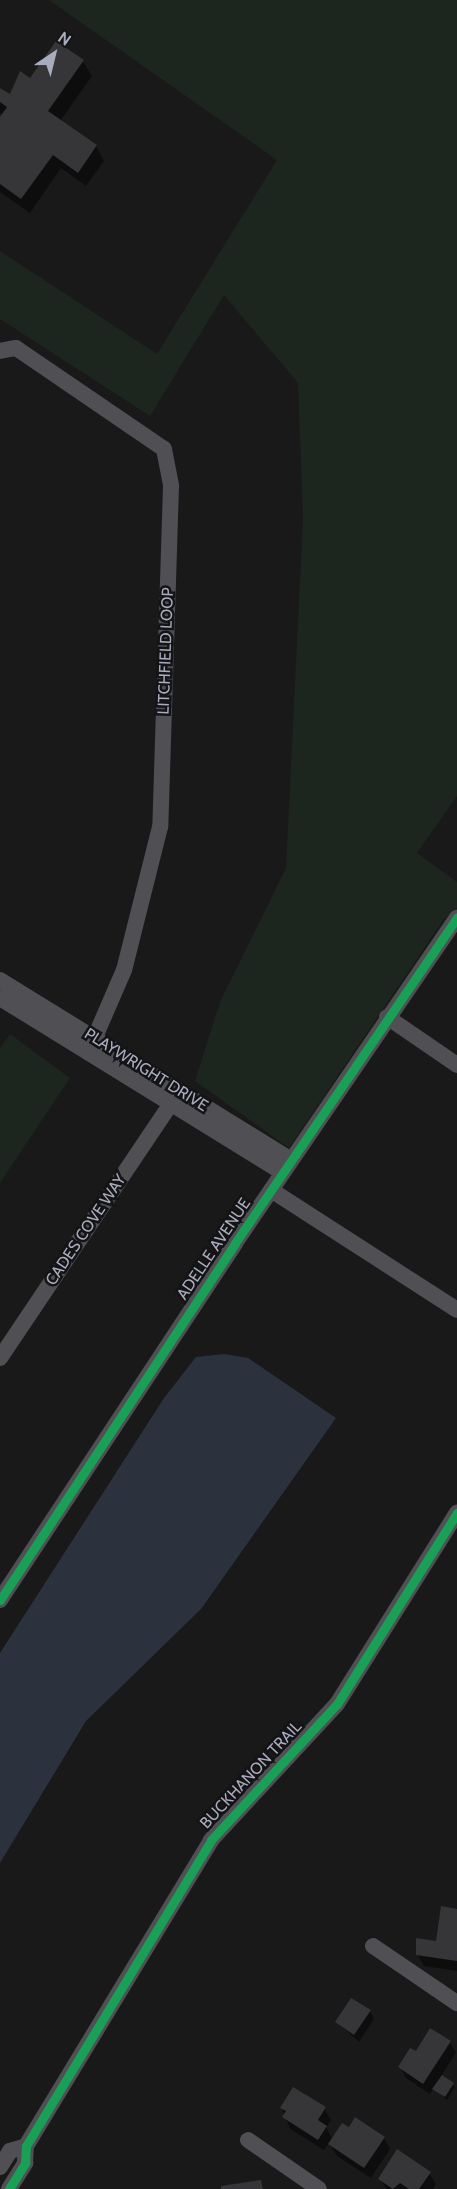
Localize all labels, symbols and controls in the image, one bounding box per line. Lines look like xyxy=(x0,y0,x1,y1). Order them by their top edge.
north arrow xyxy=(24,24,84,84)
text: N xyxy=(55,28,75,50)
street label: LITCHFIELD LOOP xyxy=(154,587,178,715)
street label: PLAYWRIGHT DRIVE xyxy=(81,1024,211,1116)
street label: CADES COVE WAY xyxy=(42,1171,130,1289)
street label: ADELLE AVENUE xyxy=(173,1195,255,1303)
street label: BUCKHANON TRAIL xyxy=(196,1717,306,1833)

